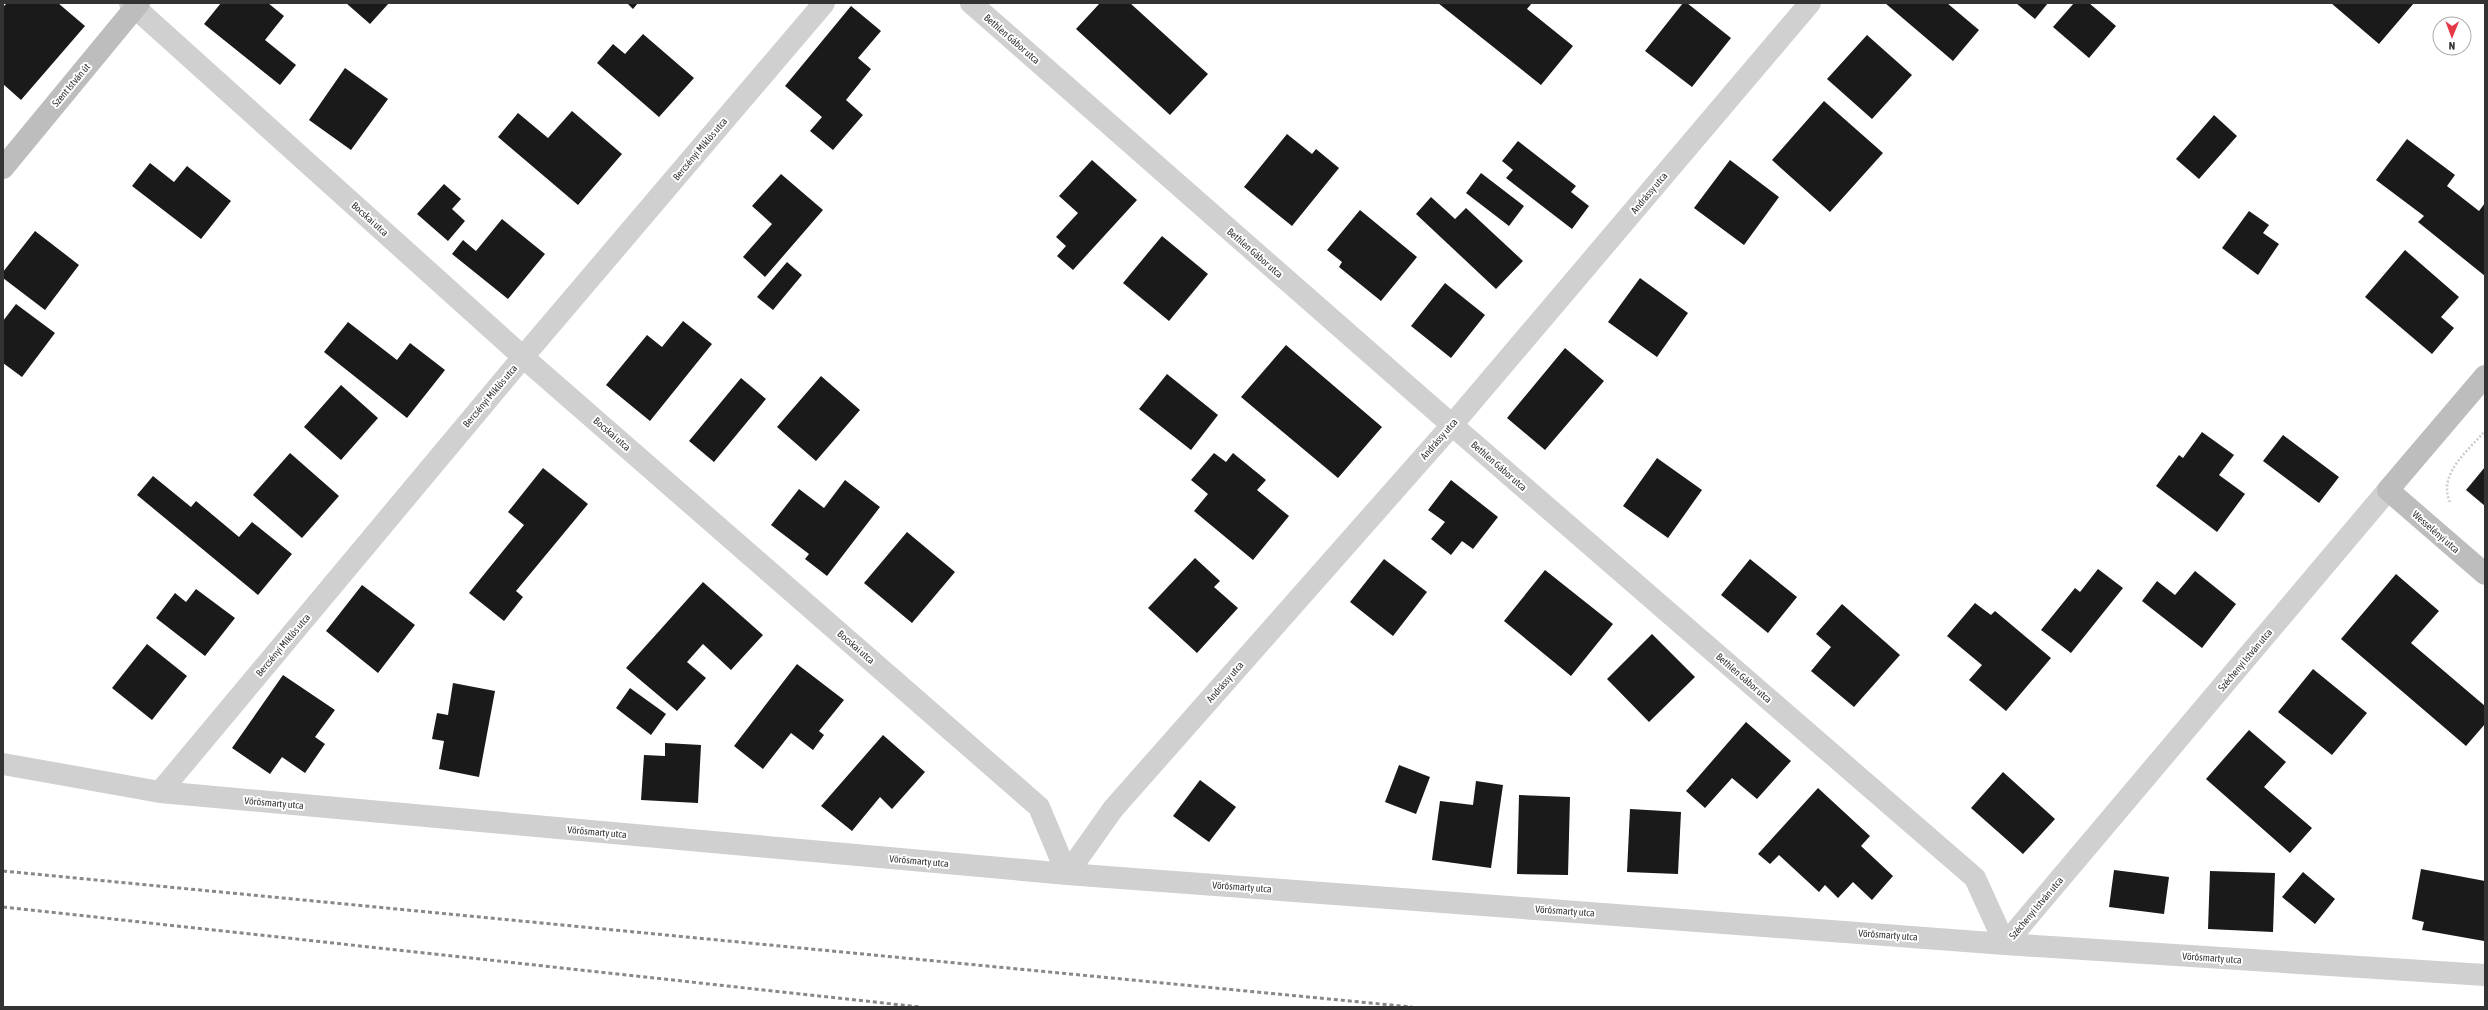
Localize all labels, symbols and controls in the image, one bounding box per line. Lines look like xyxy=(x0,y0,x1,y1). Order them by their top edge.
street label: Bethlen Gábor utca xyxy=(982,12,1042,66)
north arrow xyxy=(2432,16,2472,56)
text: N xyxy=(2448,40,2455,52)
street label: Szent István út xyxy=(50,61,92,109)
street label: Bercsényi Miklós utca xyxy=(671,115,730,182)
street label: Andrássy utca xyxy=(1629,170,1670,216)
street label: Bocskai utca xyxy=(349,200,391,238)
street label: Bethlen Gábor utca xyxy=(1225,226,1285,280)
street label: Bercsényi Miklós utca xyxy=(461,362,520,429)
street label: Bocskai utca xyxy=(591,415,633,453)
street label: Andrássy utca xyxy=(1418,416,1460,462)
street label: Bethlen Gábor utca xyxy=(1469,439,1529,493)
street label: Wesselényi utca xyxy=(2410,509,2462,556)
street label: Bercsényi Miklós utca xyxy=(254,611,313,678)
street label: Széchenyi István utca xyxy=(2216,626,2274,693)
street label: Bocskai utca xyxy=(835,628,877,666)
street label: Bethlen Gábor utca xyxy=(1714,651,1774,705)
street label: Andrássy utca xyxy=(1204,659,1246,705)
street label: Vörösmarty utca xyxy=(244,795,304,811)
street label: Vörösmarty utca xyxy=(567,824,627,840)
street label: Vörösmarty utca xyxy=(889,853,949,869)
street label: Széchenyi István utca xyxy=(2007,874,2065,941)
street label: Vörösmarty utca xyxy=(1212,879,1272,895)
street label: Vörösmarty utca xyxy=(1535,903,1595,919)
street label: Vörösmarty utca xyxy=(1858,927,1918,943)
street label: Vörösmarty utca xyxy=(2182,950,2242,966)

